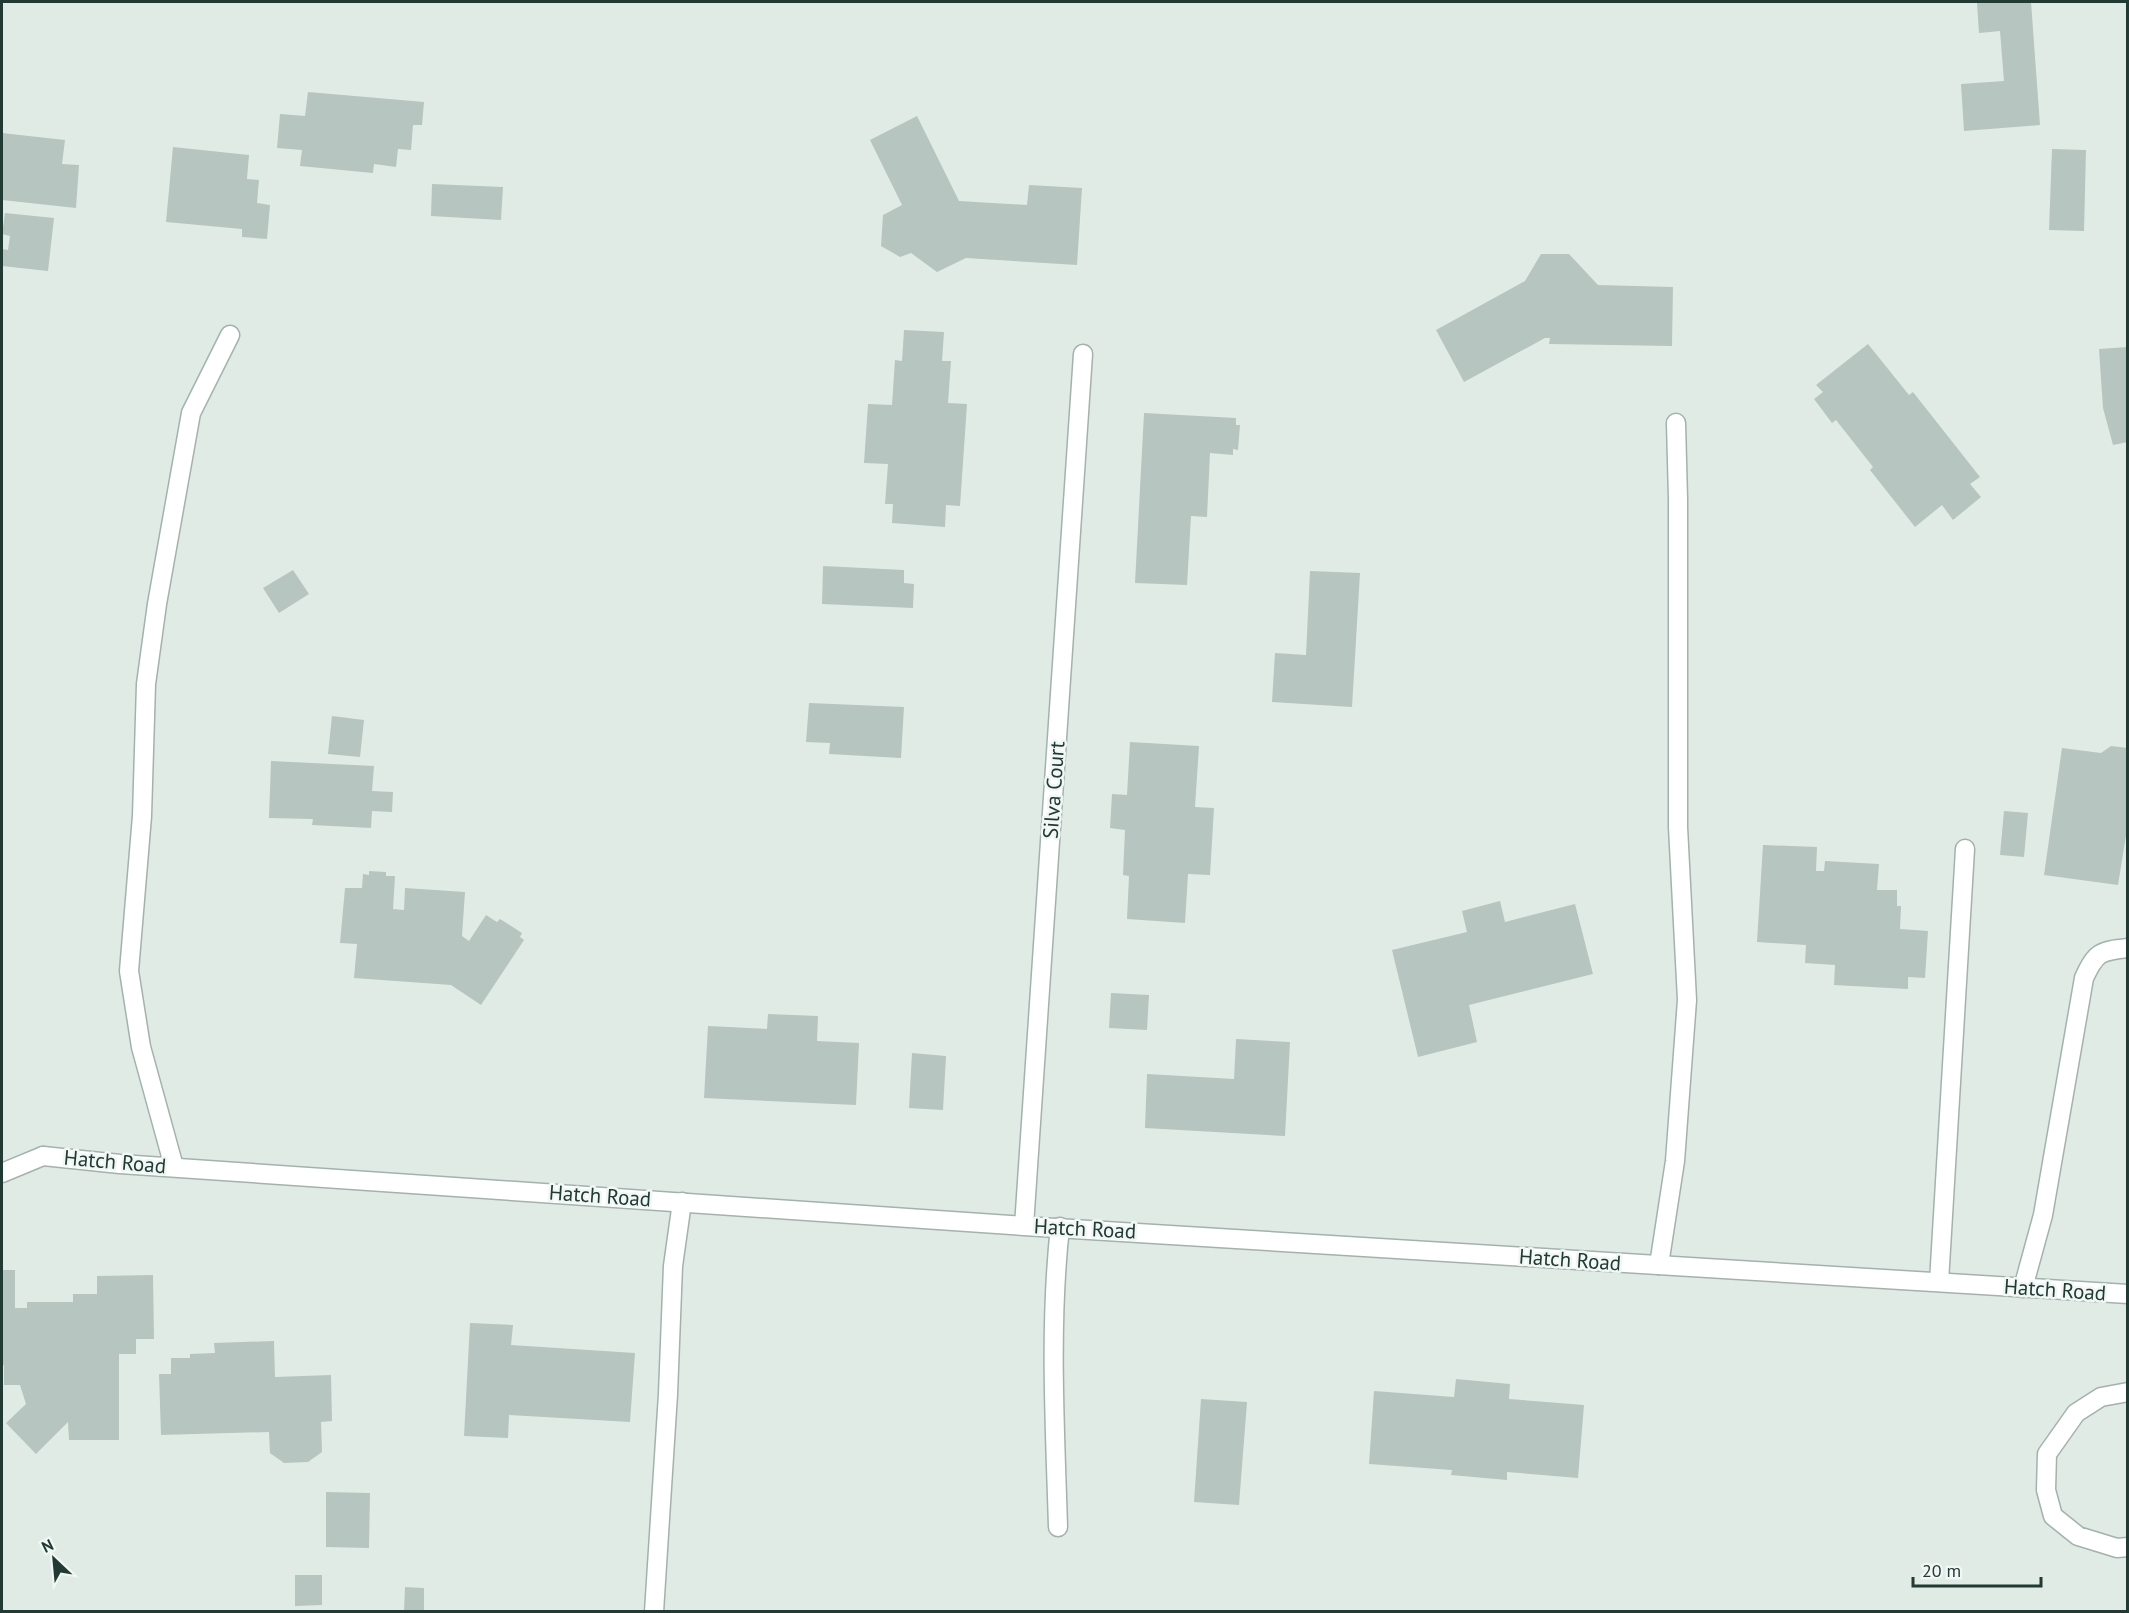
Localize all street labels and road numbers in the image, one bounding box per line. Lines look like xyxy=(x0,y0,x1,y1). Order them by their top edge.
street label: Silva Court xyxy=(1037,740,1070,840)
street label: Hatch Road xyxy=(63,1144,167,1179)
street label: Hatch Road xyxy=(548,1178,652,1213)
street label: Hatch Road xyxy=(1033,1212,1137,1245)
street label: Hatch Road xyxy=(1518,1242,1622,1277)
street label: Hatch Road xyxy=(2003,1272,2107,1307)

